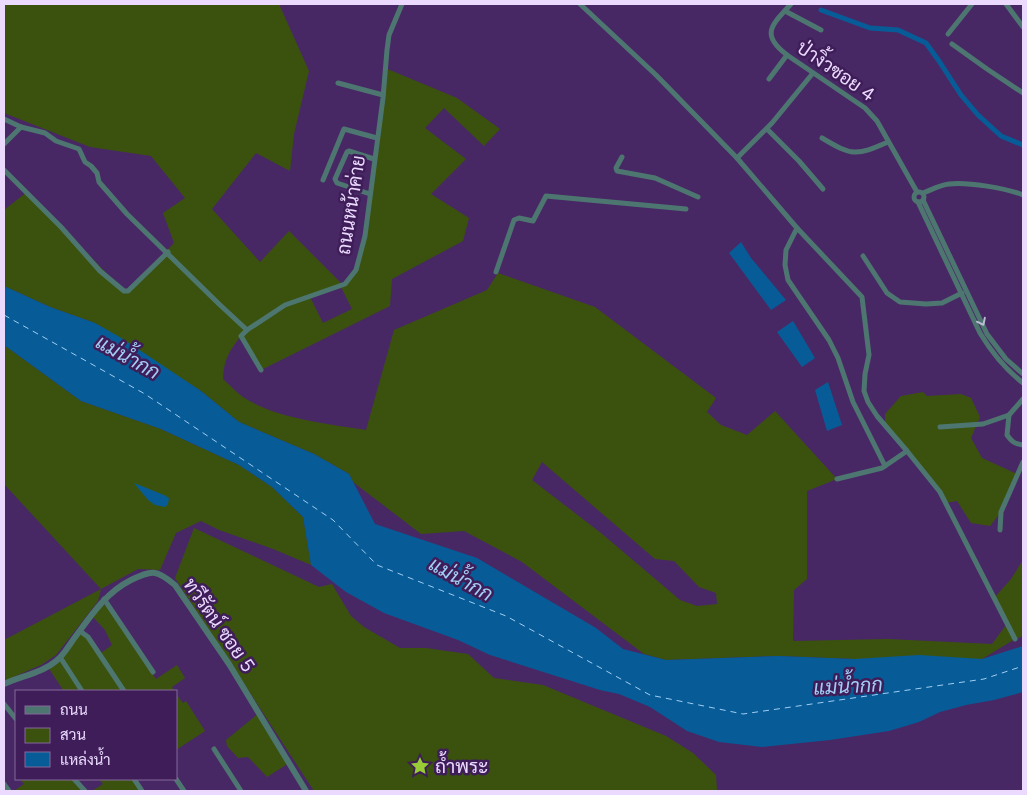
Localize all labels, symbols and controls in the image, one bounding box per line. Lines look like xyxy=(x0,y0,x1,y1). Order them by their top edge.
street label: ป่างิ้วซอย 4 xyxy=(792,31,883,106)
street label: ถนนหน้าค่าย xyxy=(332,154,370,256)
one-way arrow xyxy=(976,317,986,326)
water label: แม่น้ำกก xyxy=(92,324,167,384)
water label: แม่น้ำกก xyxy=(425,546,500,606)
street label: ทวีรัตน์ ซอย 5 xyxy=(178,573,261,676)
water label: แม่น้ำกก xyxy=(812,666,883,700)
legend xyxy=(15,690,178,780)
text: ถนน xyxy=(60,701,88,719)
text: สวน xyxy=(60,726,86,744)
text: แหล่งน้ำ xyxy=(60,747,111,769)
place label: ถ้ำพระ xyxy=(435,751,488,778)
place icon: ถ้ำพระ xyxy=(409,755,431,777)

